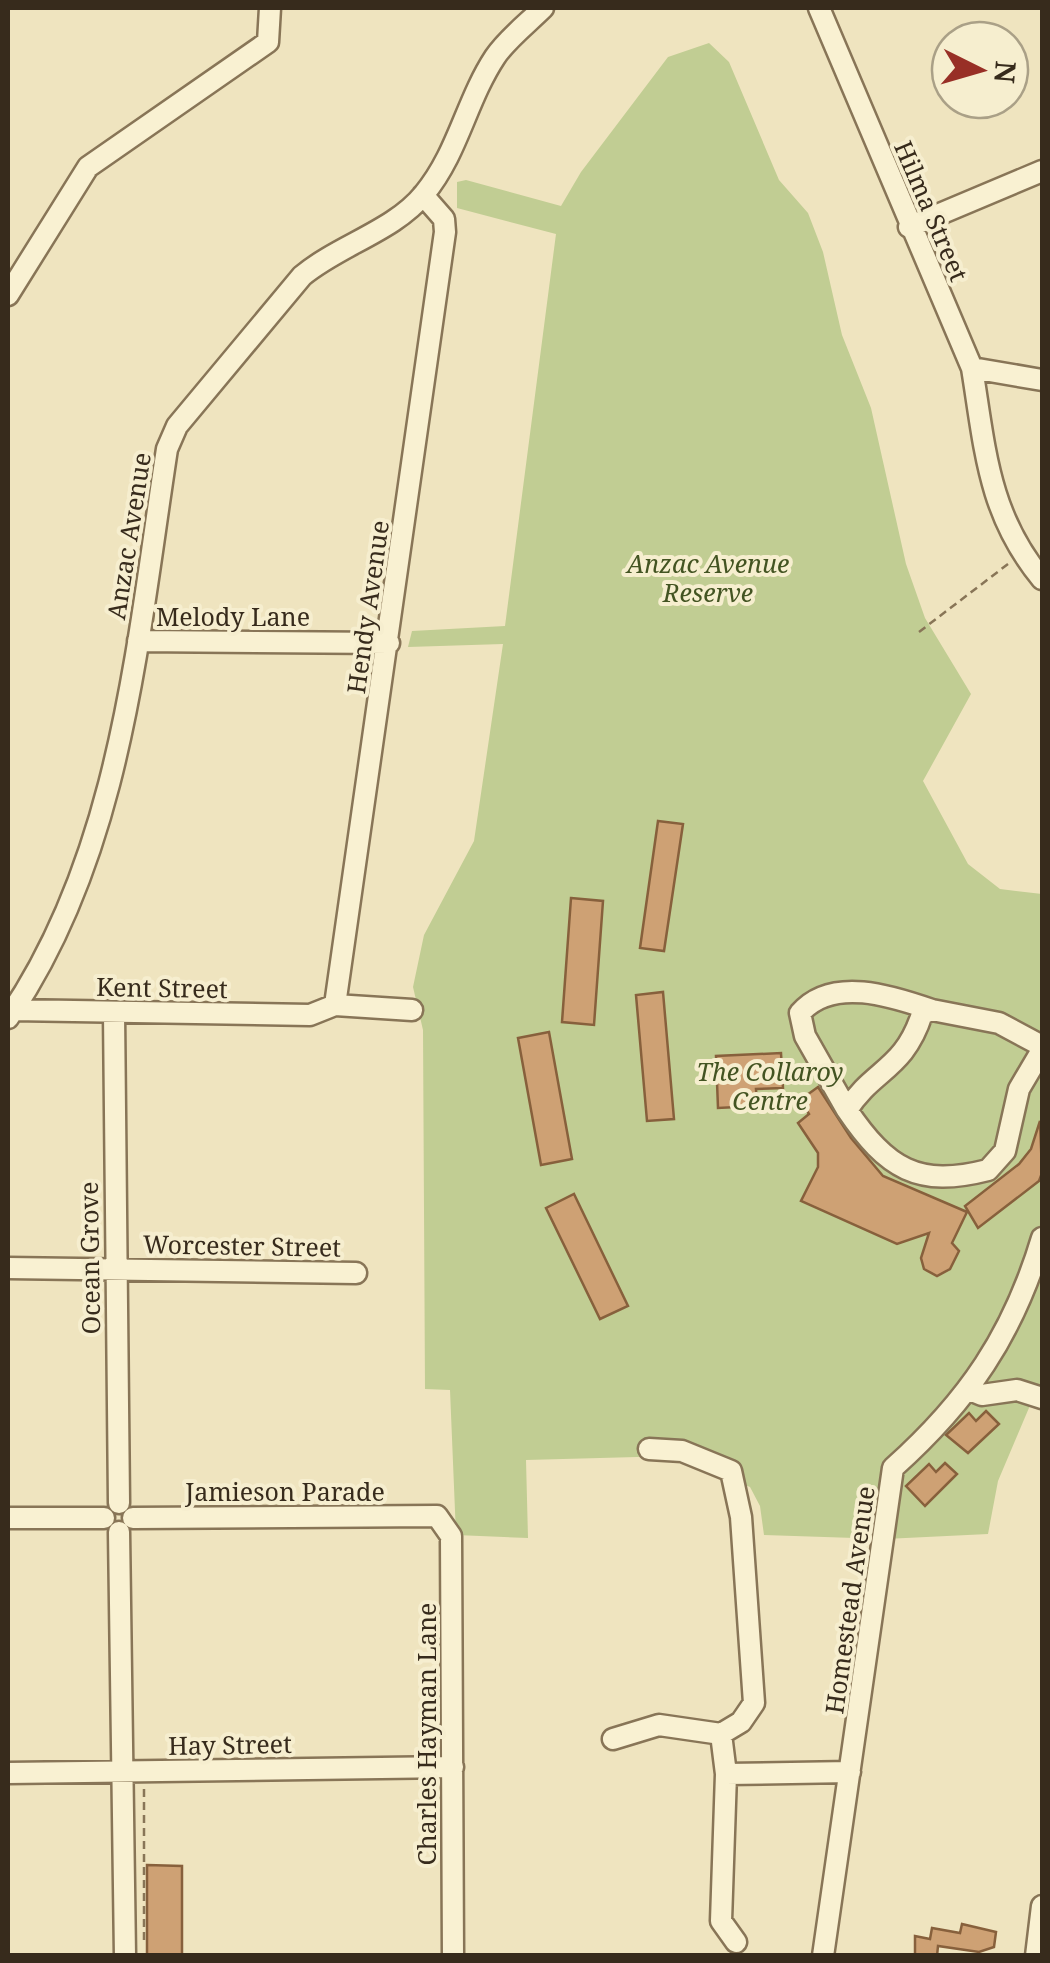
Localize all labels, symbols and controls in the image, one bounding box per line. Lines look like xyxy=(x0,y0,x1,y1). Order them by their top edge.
north arrow xyxy=(930,20,1030,120)
text: N xyxy=(986,60,1026,85)
street label: Hilma Street xyxy=(887,135,977,286)
street label: Anzac Avenue xyxy=(98,450,158,622)
street label: Hendy Avenue xyxy=(338,518,396,696)
park label: Anzac Avenue Reserve xyxy=(625,546,789,609)
street label: Melody Lane xyxy=(156,599,310,633)
street label: Kent Street xyxy=(96,969,228,1005)
park label: The Collaroy Centre xyxy=(696,1054,844,1117)
street label: Ocean Grove xyxy=(71,1181,107,1335)
street label: Worcester Street xyxy=(143,1226,341,1264)
street label: Jamieson Parade xyxy=(184,1474,385,1508)
street label: Homestead Avenue xyxy=(816,1484,882,1716)
street label: Charles Hayman Lane xyxy=(409,1603,443,1865)
street label: Hay Street xyxy=(168,1726,292,1762)

